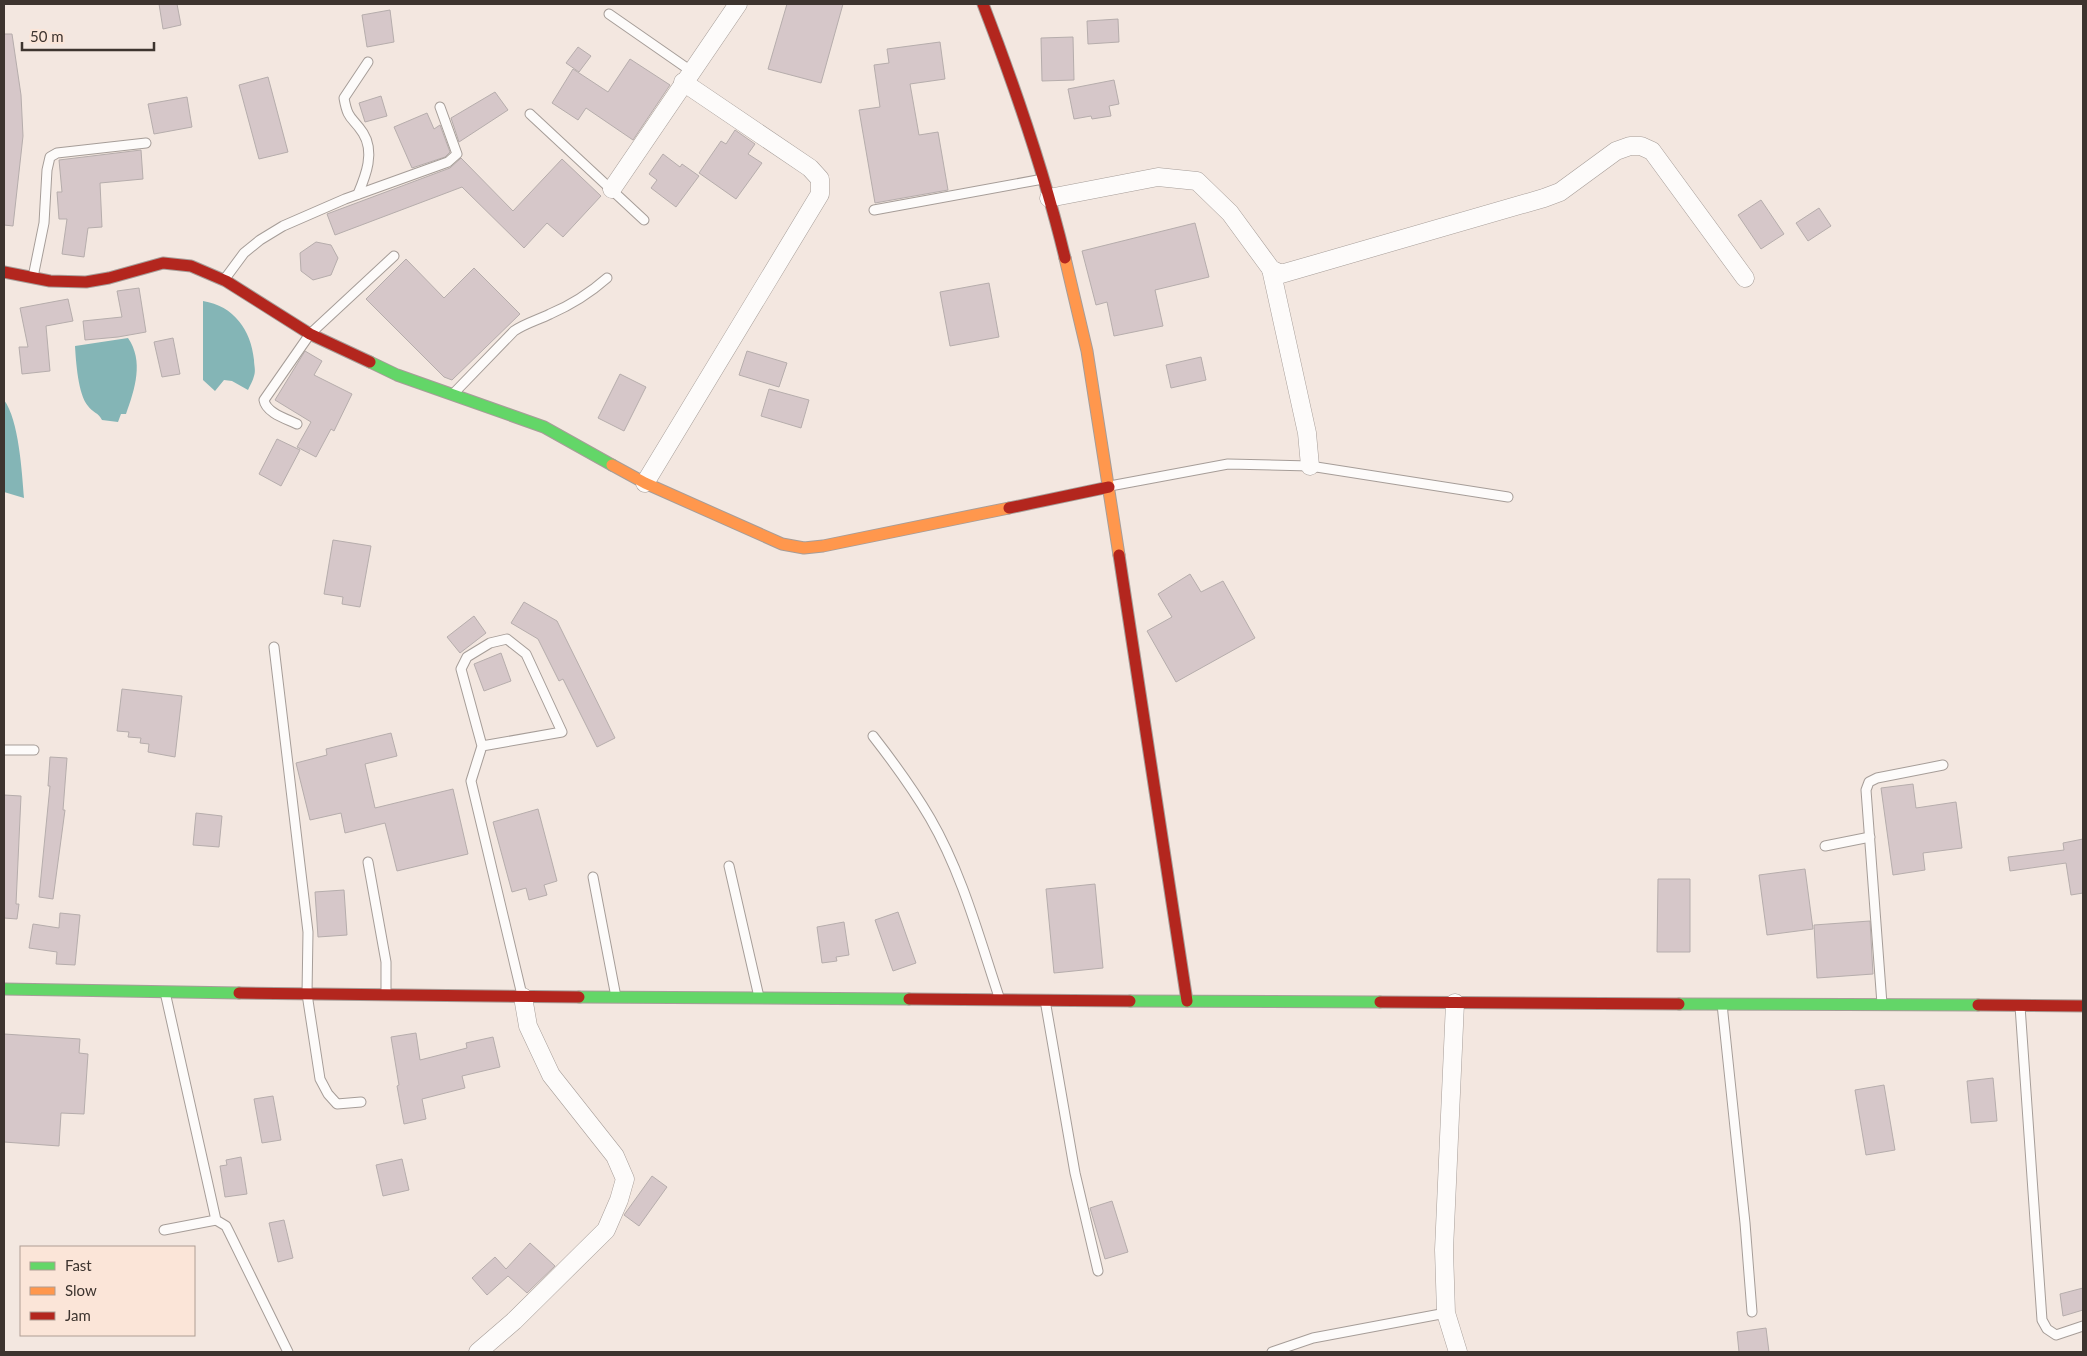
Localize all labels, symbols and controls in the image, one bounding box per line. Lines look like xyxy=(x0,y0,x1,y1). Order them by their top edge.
scale bar xyxy=(22,20,155,52)
text: 50 m xyxy=(30,27,64,45)
legend xyxy=(20,1246,195,1336)
text: Fast xyxy=(65,1256,92,1274)
text: Slow xyxy=(65,1281,97,1299)
text: Jam xyxy=(65,1306,91,1324)

